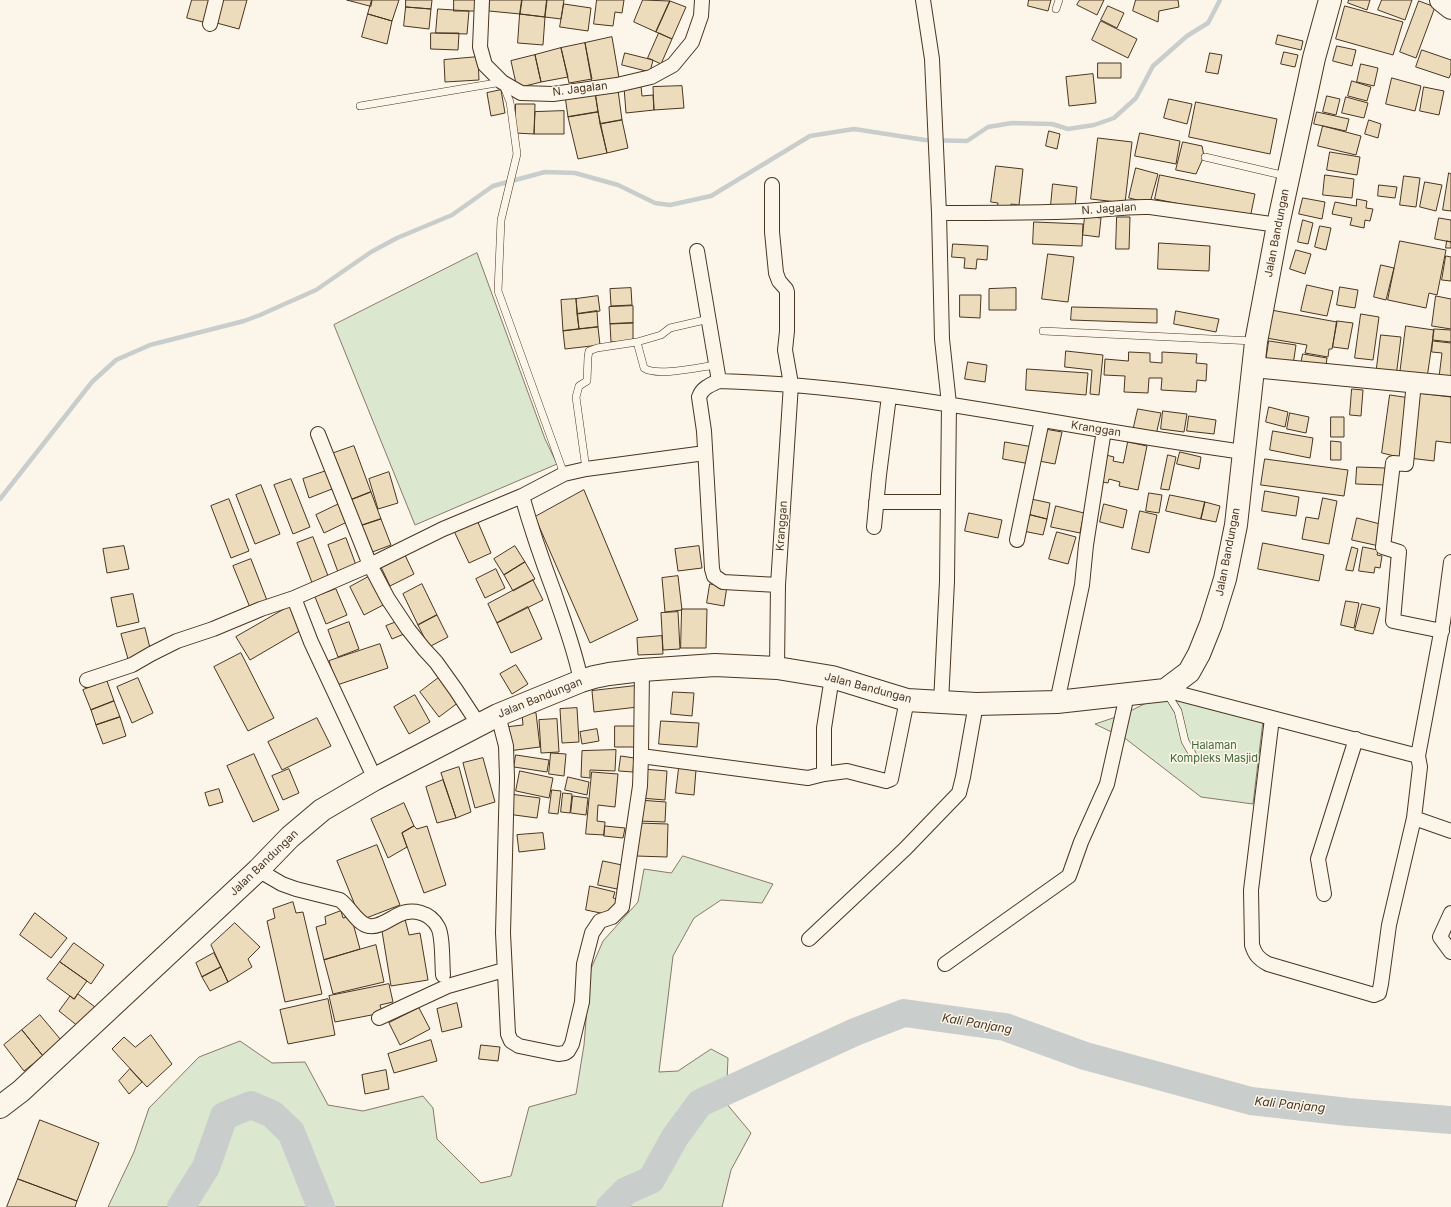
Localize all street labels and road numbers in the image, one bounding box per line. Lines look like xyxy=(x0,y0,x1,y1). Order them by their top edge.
street label: N. Jagalan xyxy=(552,79,608,99)
street label: Jalan Bandungan xyxy=(1262,188,1292,278)
street label: N. Jagalan xyxy=(1081,200,1137,218)
street label: Kranggan xyxy=(1070,419,1122,439)
street label: Kranggan xyxy=(774,500,790,552)
street label: Jalan Bandungan xyxy=(1213,507,1243,597)
street label: Jalan Bandungan xyxy=(823,670,913,706)
street label: Jalan Bandungan xyxy=(496,675,584,721)
street label: Jalan Bandungan xyxy=(227,827,301,899)

